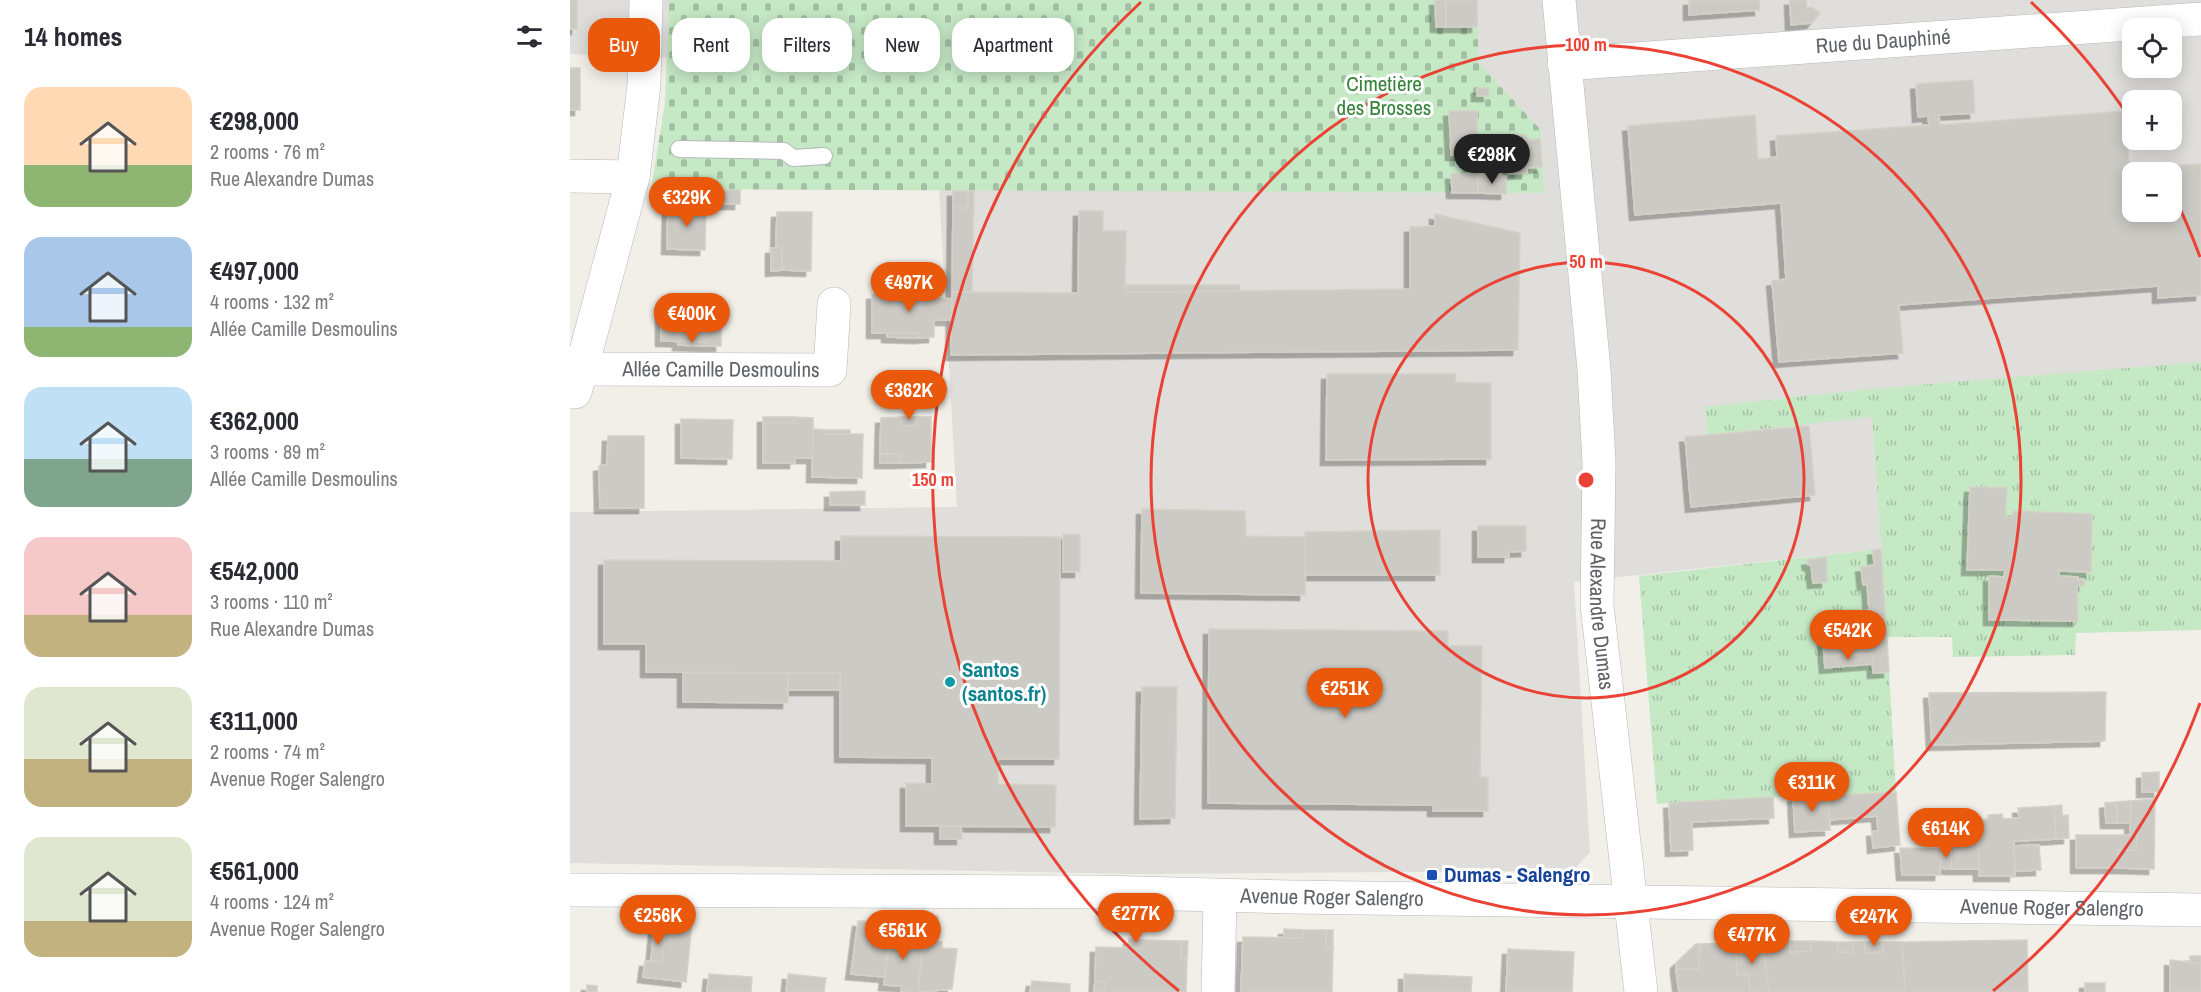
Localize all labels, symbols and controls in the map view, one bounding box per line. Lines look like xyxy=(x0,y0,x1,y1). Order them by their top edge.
chip: Buy xyxy=(588,18,660,72)
chip: Rent xyxy=(672,18,750,72)
chip: Filters xyxy=(762,18,852,72)
chip: New xyxy=(864,18,940,72)
chip: Apartment xyxy=(952,18,1074,72)
map controls xyxy=(2122,18,2182,222)
button: locate xyxy=(2122,18,2182,78)
text: 14 homes xyxy=(24,19,122,54)
icon: filters xyxy=(513,20,546,53)
street label: Rue du Dauphiné xyxy=(1815,22,1952,60)
text: 100 m xyxy=(1565,32,1607,57)
park label: Cimetière des Brosses xyxy=(1337,69,1431,122)
button: + xyxy=(2122,90,2182,150)
text: €298,000 xyxy=(210,103,299,138)
icon: home xyxy=(72,111,144,183)
pin: €298K xyxy=(1450,134,1534,185)
text: 2 rooms · 76 m² xyxy=(210,138,325,165)
text: €298K xyxy=(1468,140,1516,167)
button: − xyxy=(2122,162,2182,222)
text: Rue Alexandre Dumas xyxy=(210,165,374,192)
pin: €329K xyxy=(645,177,729,228)
text: €329K xyxy=(663,183,711,210)
text: 50 m xyxy=(1569,249,1603,274)
text: €497,000 xyxy=(210,253,299,288)
icon: home xyxy=(72,261,144,333)
pin: €497K xyxy=(867,262,951,313)
text: €497K xyxy=(885,268,933,295)
text: 4 rooms · 132 m² xyxy=(210,288,334,315)
pin: €400K xyxy=(650,293,734,344)
text: €400K xyxy=(668,299,716,326)
text: Allée Camille Desmoulins xyxy=(210,315,398,342)
street label: Allée Camille Desmoulins xyxy=(621,354,820,384)
pin: €362K xyxy=(867,370,951,421)
text: €362K xyxy=(885,376,933,403)
text: €362,000 xyxy=(210,403,299,438)
icon: home xyxy=(72,411,144,483)
text: 3 rooms · 89 m² xyxy=(210,438,325,465)
text: Allée Camille Desmoulins xyxy=(210,465,398,492)
text: 150 m xyxy=(912,467,954,492)
centre of rings xyxy=(1576,470,1596,490)
street label: Rue Alexandre Dumas xyxy=(1583,518,1622,691)
text: €542,000 xyxy=(210,553,299,588)
icon: home xyxy=(72,561,144,633)
text: 3 rooms · 110 m² xyxy=(210,588,333,615)
pin: €542K xyxy=(1806,610,1890,661)
text: Rue Alexandre Dumas xyxy=(210,615,374,642)
text: €542K xyxy=(1824,616,1872,643)
place label: Santos (santos.fr) xyxy=(962,655,1046,708)
pin: €251K xyxy=(1303,668,1387,719)
text: €251K xyxy=(1321,674,1369,701)
marker: Santos (santos.fr) xyxy=(943,675,957,689)
text: €311,000 xyxy=(210,703,298,738)
icon: home xyxy=(72,711,144,783)
text: 2 rooms · 74 m² xyxy=(210,738,325,765)
pin: €311K xyxy=(1770,762,1854,813)
text: Avenue Roger Salengro xyxy=(210,765,385,792)
text: €311K xyxy=(1788,768,1836,795)
pin: €614K xyxy=(1904,808,1988,859)
text: €614K xyxy=(1922,814,1970,841)
text: €561,000 xyxy=(210,853,299,888)
place label: Dumas - Salengro xyxy=(1444,860,1590,889)
icon: home xyxy=(72,861,144,933)
marker: Dumas - Salengro xyxy=(1425,868,1439,882)
street label: Avenue Roger Salengro xyxy=(1239,881,1424,913)
text: 4 rooms · 124 m² xyxy=(210,888,334,915)
street label: Avenue Roger Salengro xyxy=(1959,892,2144,923)
pin: €277K xyxy=(1094,893,1178,944)
pin: €256K xyxy=(616,895,700,946)
pin: €247K xyxy=(1832,896,1916,947)
text: €277K xyxy=(1112,899,1160,926)
text: €256K xyxy=(634,901,682,928)
text: €247K xyxy=(1850,902,1898,929)
pin: €561K xyxy=(861,910,945,961)
pin: €477K xyxy=(1710,914,1794,965)
text: Avenue Roger Salengro xyxy=(210,915,385,942)
text: €561K xyxy=(879,916,927,943)
text: €477K xyxy=(1728,920,1776,947)

